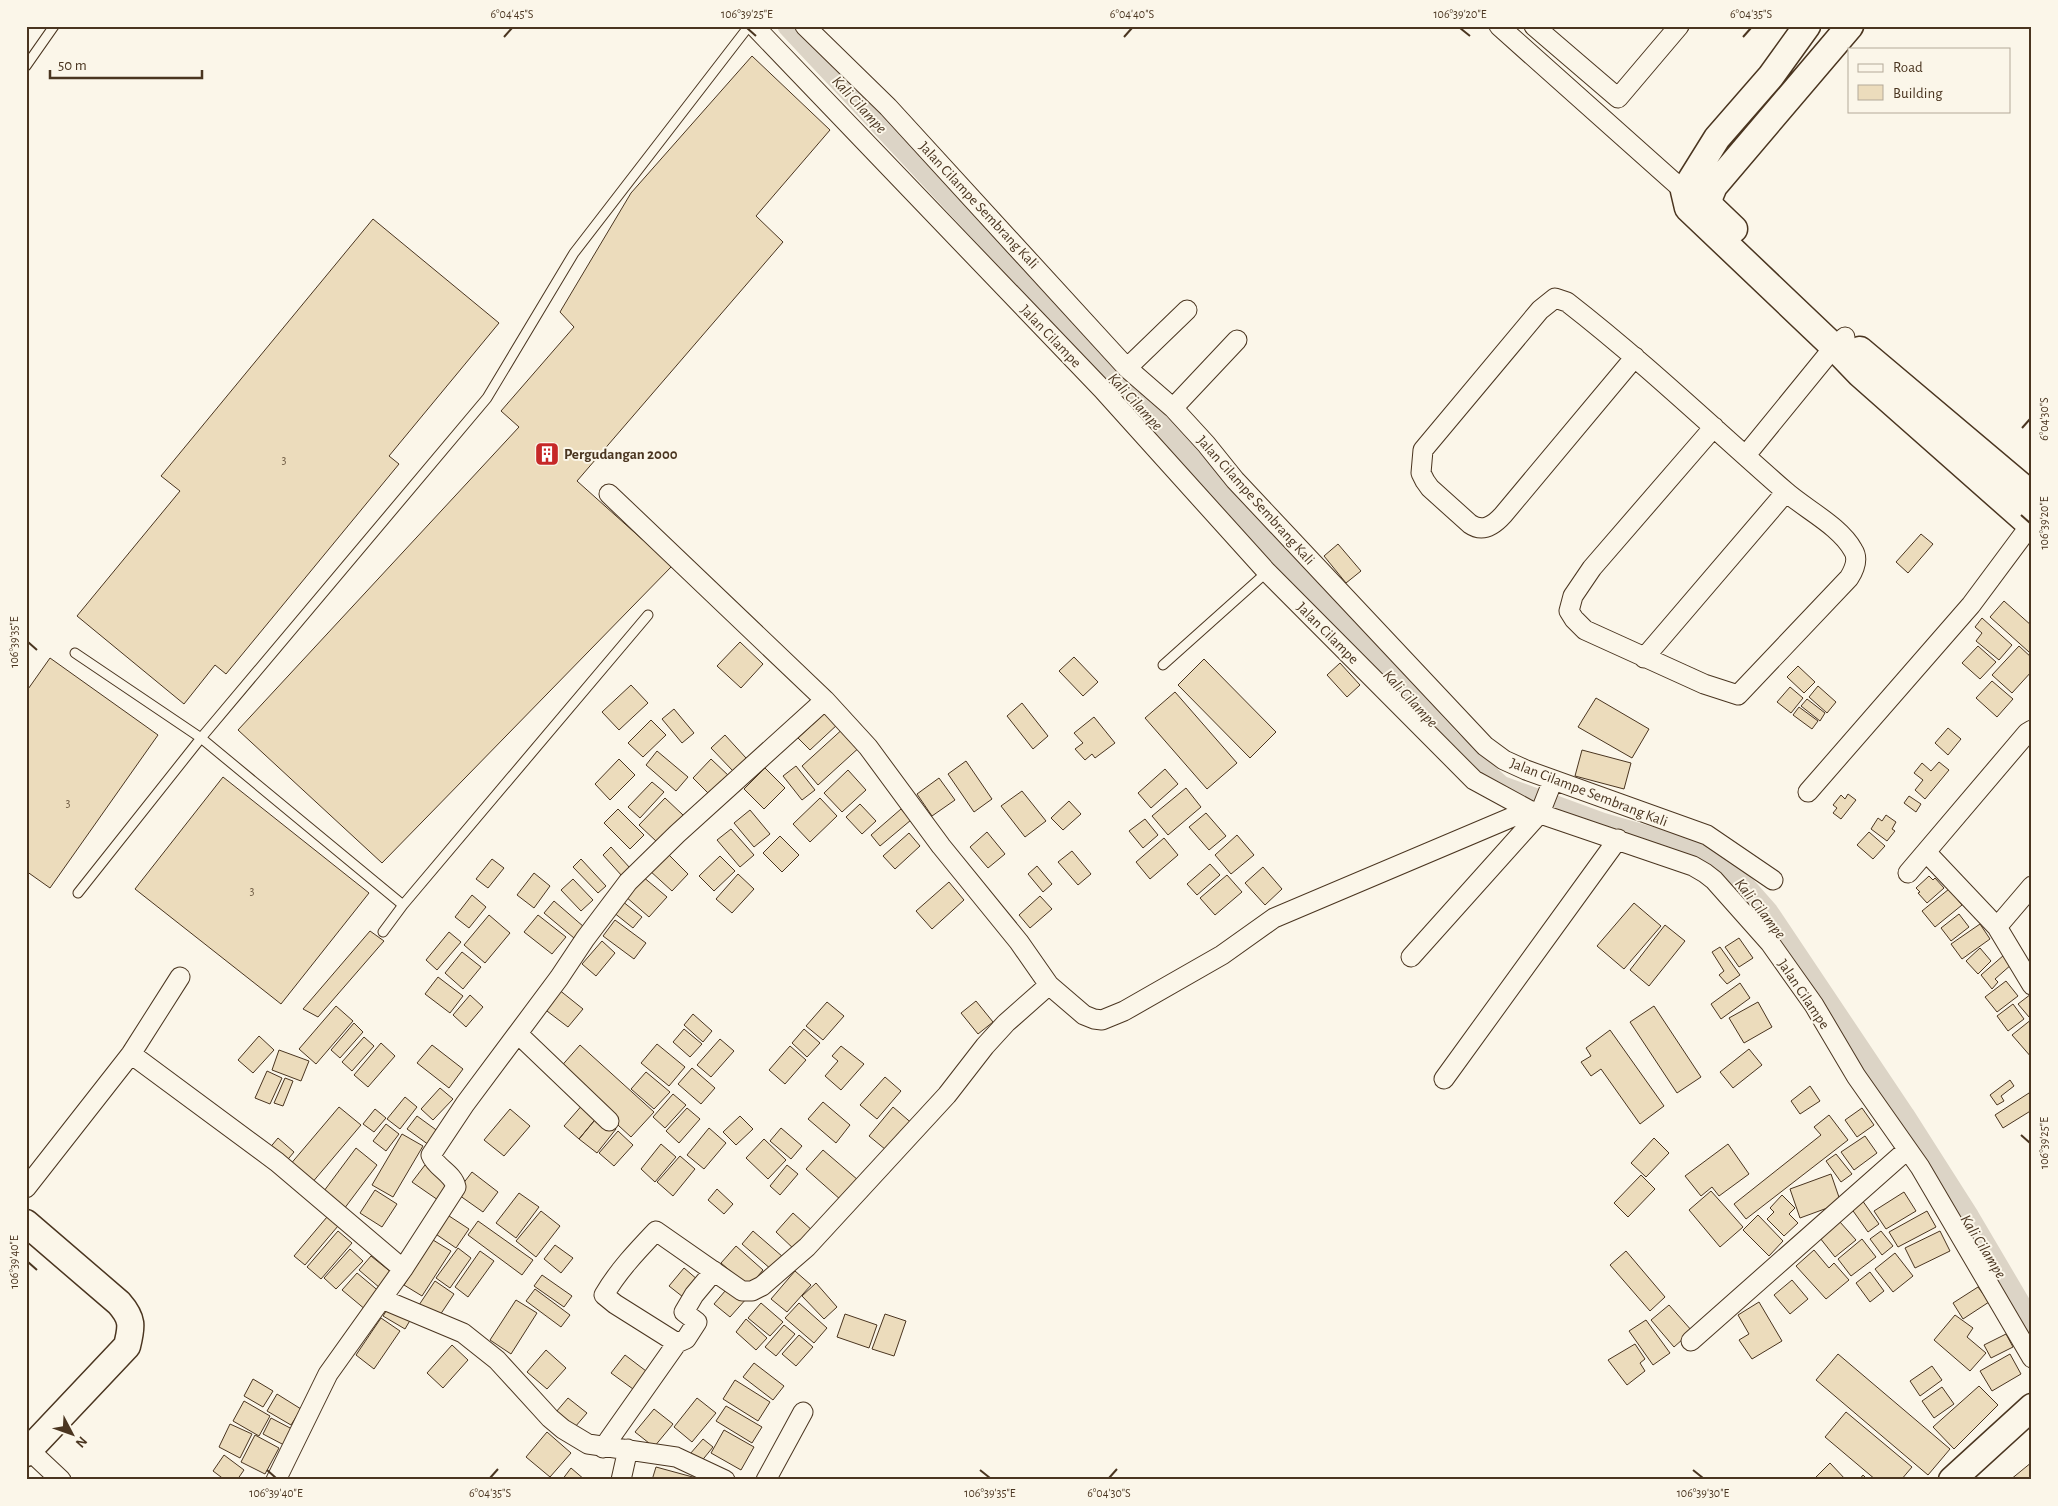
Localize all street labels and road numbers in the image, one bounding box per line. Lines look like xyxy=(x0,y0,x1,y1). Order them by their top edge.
street label: Jalan Cilampe Sembrang Kali xyxy=(916,139,1041,272)
street label: Jalan Cilampe xyxy=(1017,302,1084,371)
street label: Jalan Cilampe Sembrang Kali xyxy=(1194,433,1317,568)
street label: Jalan Cilampe xyxy=(1294,600,1361,667)
street label: Jalan Cilampe Sembrang Kali xyxy=(1508,755,1670,829)
street label: Jalan Cilampe xyxy=(1775,957,1832,1032)

